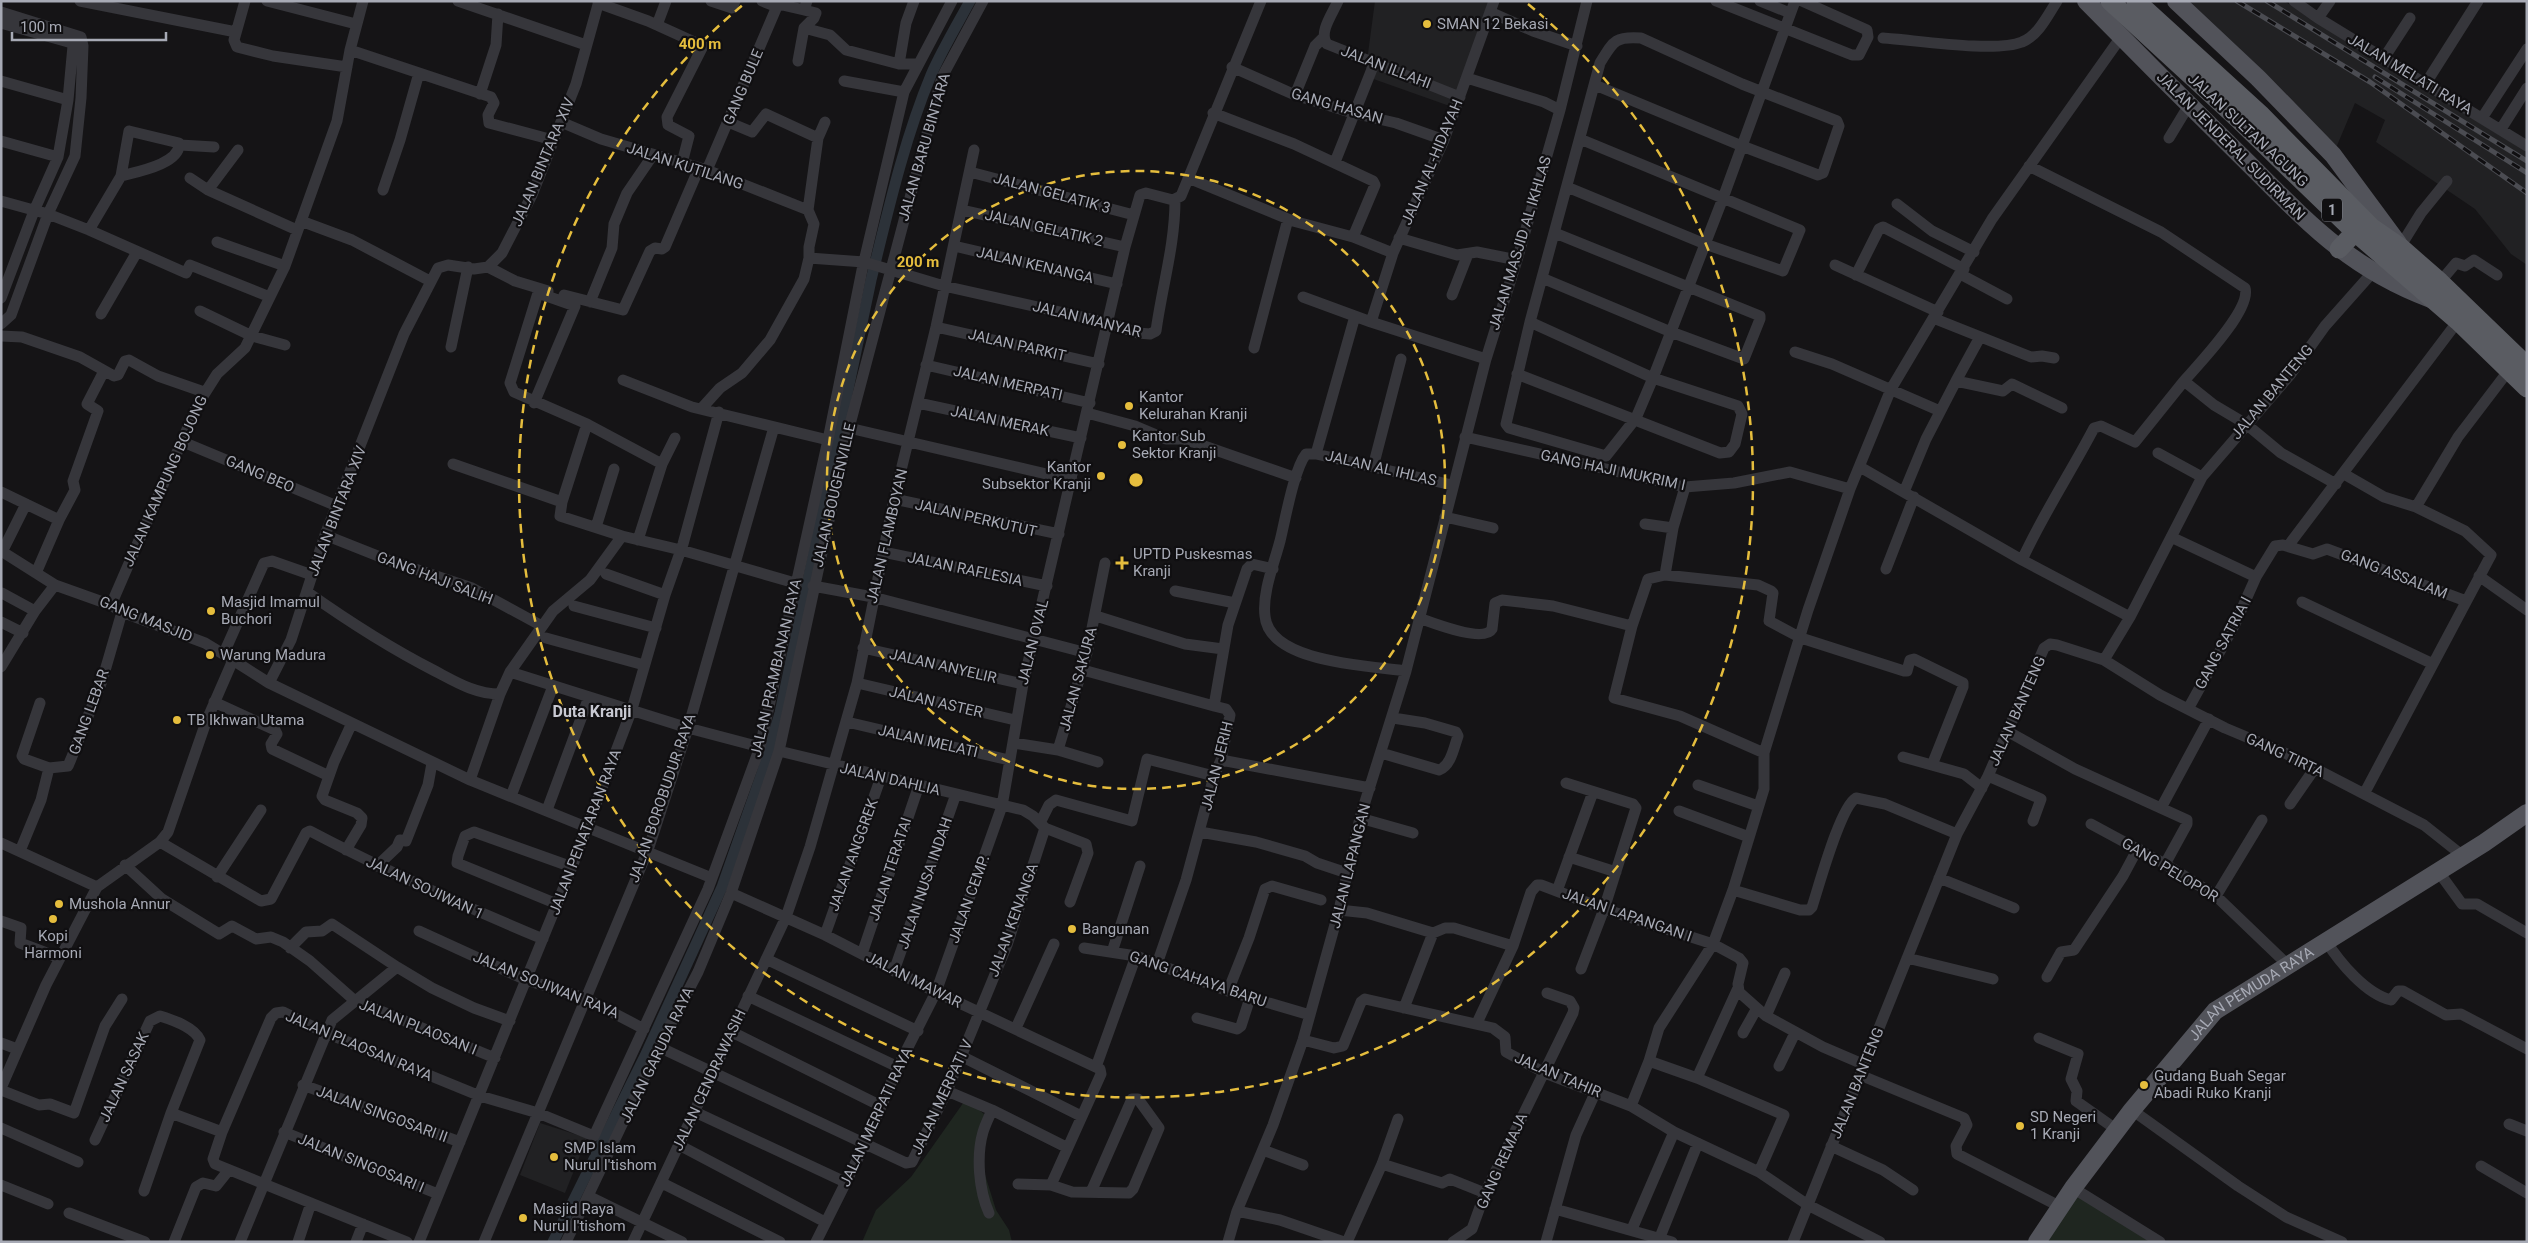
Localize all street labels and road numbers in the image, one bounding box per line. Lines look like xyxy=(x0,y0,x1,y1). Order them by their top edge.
street label: JALAN MELATI RAYA xyxy=(2344,30,2476,118)
street label: JALAN ILLAHI xyxy=(1338,42,1434,92)
street label: GANG BULE xyxy=(719,46,767,127)
street label: JALAN JENDERAL SUDIRMAN xyxy=(2153,68,2309,224)
street label: JALAN SULTAN AGUNG xyxy=(2184,69,2312,191)
street label: JALAN BARU BINTARA xyxy=(894,71,954,223)
street label: GANG HASAN xyxy=(1289,84,1385,128)
street label: JALAN BINTARA XIV xyxy=(508,94,578,229)
street label: JALAN AL-HIDAYAH xyxy=(1397,96,1467,228)
street label: JALAN KUTILANG xyxy=(624,139,746,193)
street label: JALAN MASJID AL IKHLAS xyxy=(1485,154,1555,332)
street label: JALAN GELATIK 3 xyxy=(991,169,1113,217)
road number: 1 xyxy=(2322,198,2342,222)
street label: JALAN GELATIK 2 xyxy=(983,206,1105,250)
street label: JALAN KENANGA xyxy=(975,243,1095,287)
street label: JALAN MANYAR xyxy=(1031,297,1143,341)
street label: JALAN PARKIT xyxy=(966,325,1068,365)
street label: JALAN BANTENG xyxy=(2227,341,2317,443)
street label: JALAN MERPATI xyxy=(952,362,1064,404)
street label: JALAN KAMPUNG BOJONG xyxy=(119,393,211,569)
street label: JALAN MERAK xyxy=(949,402,1052,440)
street label: JALAN BOUGENVILLE xyxy=(809,421,859,569)
street label: JALAN BINTARA XIV xyxy=(304,443,370,579)
street label: JALAN AL IHLAS xyxy=(1324,446,1438,490)
street label: GANG HAJI MUKRIM I xyxy=(1539,446,1687,494)
street label: GANG BEO xyxy=(223,451,297,497)
street label: JALAN FLAMBOYAN xyxy=(863,467,911,605)
street label: JALAN PERKUTUT xyxy=(913,495,1039,541)
street label: GANG ASSALAM xyxy=(2338,545,2450,603)
street label: GANG HAJI SALIH xyxy=(374,548,496,608)
street label: JALAN RAFLESIA xyxy=(906,548,1024,590)
street label: JALAN PRAMBANAN RAYA xyxy=(747,577,805,759)
street label: GANG MASJID xyxy=(97,592,195,646)
street label: GANG SATRIA I xyxy=(2191,594,2255,692)
street label: JALAN OVAL xyxy=(1014,597,1052,687)
street label: JALAN SAKURA xyxy=(1055,625,1101,733)
street label: JALAN ANYELIR xyxy=(888,645,998,687)
street label: JALAN BANTENG xyxy=(1985,653,2049,769)
street label: GANG LEBAR xyxy=(65,667,113,757)
street label: JALAN ASTER xyxy=(887,682,985,722)
street label: JALAN BOROBUDUR RAYA xyxy=(625,711,699,885)
street label: JALAN JERIH xyxy=(1197,720,1237,812)
street label: JALAN MELATI xyxy=(876,721,980,761)
street label: GANG TIRTA xyxy=(2243,729,2327,781)
street label: JALAN PENATARAN RAYA xyxy=(545,746,625,917)
street label: JALAN DAHLIA xyxy=(838,759,942,799)
street label: JALAN ANGGREK xyxy=(824,796,882,914)
street label: JALAN LAPANGAN xyxy=(1326,802,1374,930)
street label: JALAN TERATAI xyxy=(865,815,915,923)
street label: JALAN NUSA INDAH xyxy=(894,815,956,951)
street label: GANG PELOPOR xyxy=(2118,834,2222,906)
street label: JALAN CEMP. xyxy=(945,852,993,946)
street label: JALAN SOJIWAN 1 xyxy=(363,853,487,923)
street label: JALAN KENANGA xyxy=(984,861,1042,979)
street label: JALAN LAPANGAN I xyxy=(1560,884,1694,946)
street label: JALAN PEMUDA RAYA xyxy=(2185,943,2317,1045)
street label: GANG CAHAYA BARU xyxy=(1127,947,1269,1011)
street label: JALAN SOJIWAN RAYA xyxy=(471,948,622,1023)
street label: JALAN MAWAR xyxy=(863,948,965,1012)
street label: JALAN GARUDA RAYA xyxy=(616,984,698,1126)
street label: JALAN PLAOSAN I xyxy=(357,995,479,1059)
street label: JALAN CENDRAWASIH xyxy=(668,1006,750,1154)
street label: JALAN PLAOSAN RAYA xyxy=(283,1007,435,1085)
street label: JALAN BANTENG xyxy=(1826,1025,1888,1141)
street label: JALAN SASAK xyxy=(95,1029,153,1125)
street label: JALAN MERPATI V xyxy=(907,1036,977,1157)
street label: JALAN MERPATI RAYA xyxy=(836,1044,916,1190)
street label: JALAN TAHIR xyxy=(1512,1049,1604,1101)
street label: JALAN SINGOSARI II xyxy=(314,1082,450,1146)
street label: GANG REMAJA xyxy=(1473,1110,1531,1212)
street label: JALAN SINGOSARI I xyxy=(295,1129,427,1197)

